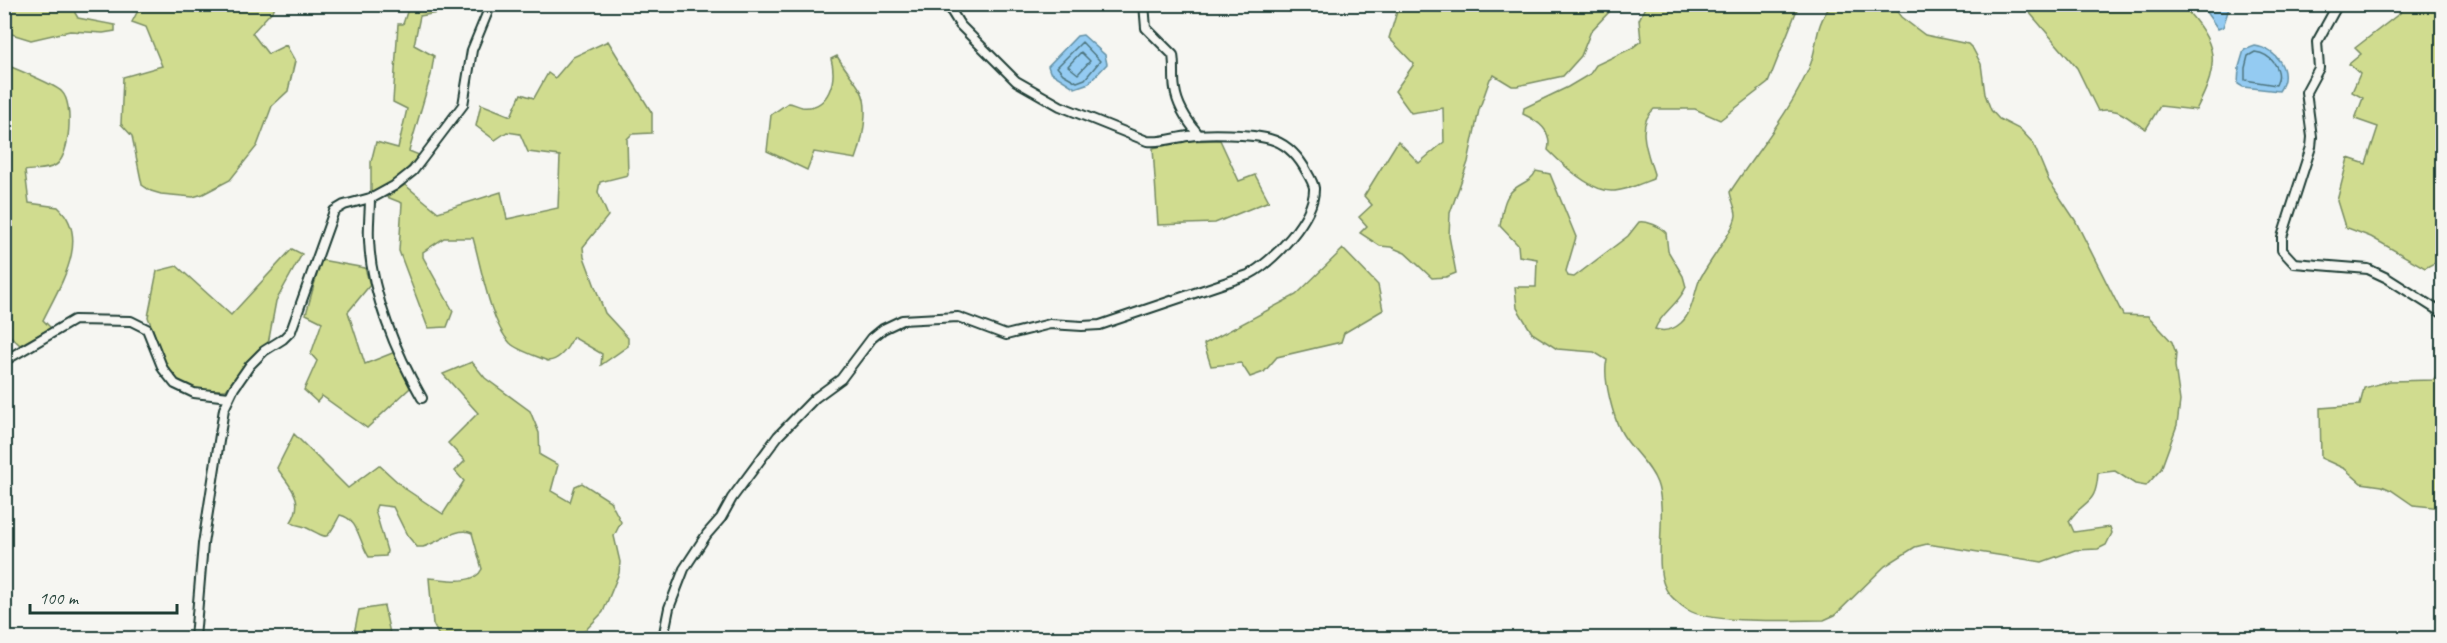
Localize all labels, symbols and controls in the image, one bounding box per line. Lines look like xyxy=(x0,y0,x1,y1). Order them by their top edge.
scale bar xyxy=(30,577,177,615)
text: 100 m xyxy=(39,587,80,609)

